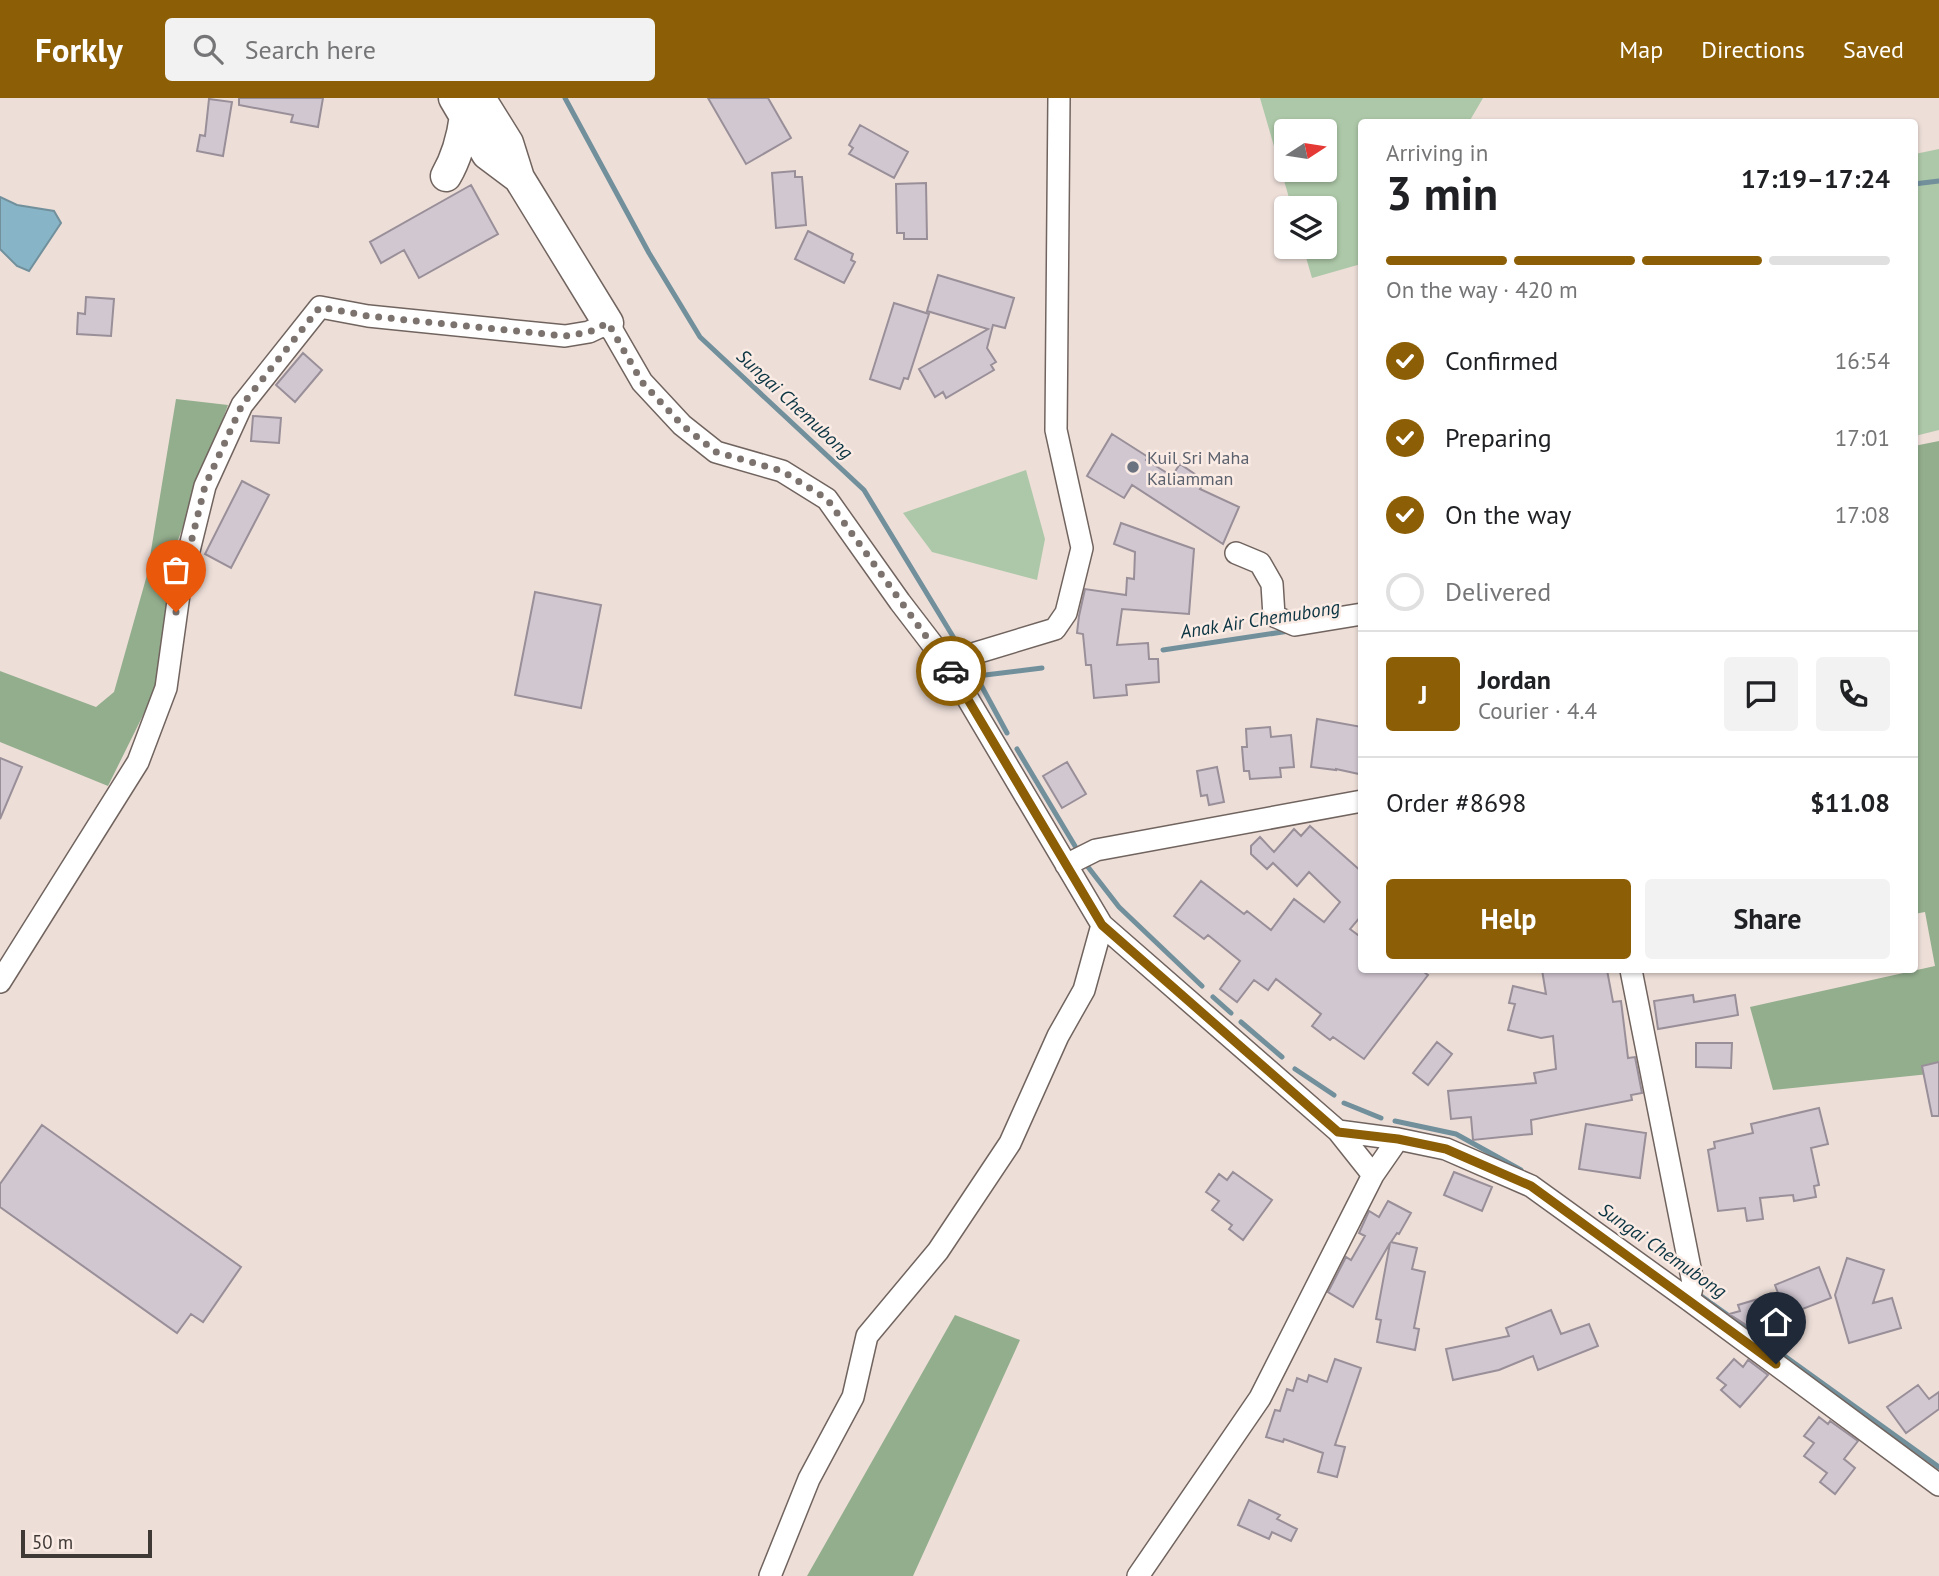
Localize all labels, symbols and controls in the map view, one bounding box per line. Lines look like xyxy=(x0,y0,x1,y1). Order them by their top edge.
search box xyxy=(165,18,655,81)
text: Forkly xyxy=(35,28,123,71)
icon: search xyxy=(189,30,227,68)
text: Search here xyxy=(245,33,376,66)
text: Map xyxy=(1619,34,1663,65)
text: Directions xyxy=(1701,34,1805,65)
text: Saved xyxy=(1843,34,1904,65)
north arrow xyxy=(1274,119,1337,182)
map controls xyxy=(1274,119,1337,259)
text: Arriving in xyxy=(1386,138,1488,167)
text: 17:19–17:24 xyxy=(1741,162,1890,195)
text: 3 min xyxy=(1386,163,1498,223)
button: layers xyxy=(1274,196,1337,259)
text: On the way · 420 m xyxy=(1386,275,1578,304)
icon: check xyxy=(1386,342,1424,380)
water label: Sungai Chemubong xyxy=(732,344,858,464)
text: Confirmed xyxy=(1445,344,1558,377)
text: 16:54 xyxy=(1835,346,1890,375)
icon: check xyxy=(1386,419,1424,457)
text: Preparing xyxy=(1445,421,1552,454)
text: 17:01 xyxy=(1835,423,1890,452)
place label: Kuil Sri Maha Kaliamman xyxy=(1147,446,1249,490)
marker: Kuil Sri Maha Kaliamman xyxy=(1125,459,1141,475)
icon: check xyxy=(1386,496,1424,534)
text: On the way xyxy=(1445,498,1571,531)
text: 17:08 xyxy=(1835,500,1890,529)
pin xyxy=(146,540,206,612)
icon: bag xyxy=(157,551,195,589)
text: Delivered xyxy=(1445,575,1551,608)
water label: Anak Air Chemubong xyxy=(1177,594,1342,644)
courier xyxy=(916,636,986,706)
icon: car xyxy=(932,652,970,690)
button: chat xyxy=(1724,657,1798,731)
button: phone xyxy=(1816,657,1890,731)
text: Jordan xyxy=(1478,663,1551,696)
text: J xyxy=(1419,678,1427,711)
text: Courier · 4.4 xyxy=(1478,696,1597,725)
text: Order #8698 xyxy=(1386,786,1526,819)
text: $11.08 xyxy=(1810,786,1890,819)
button: Help xyxy=(1386,879,1631,959)
button: Share xyxy=(1645,879,1890,959)
water label: Sungai Chemubong xyxy=(1595,1197,1732,1303)
pin xyxy=(1746,1292,1806,1364)
icon: home xyxy=(1757,1303,1795,1341)
scale bar xyxy=(21,1527,152,1559)
text: 50 m xyxy=(32,1530,73,1554)

